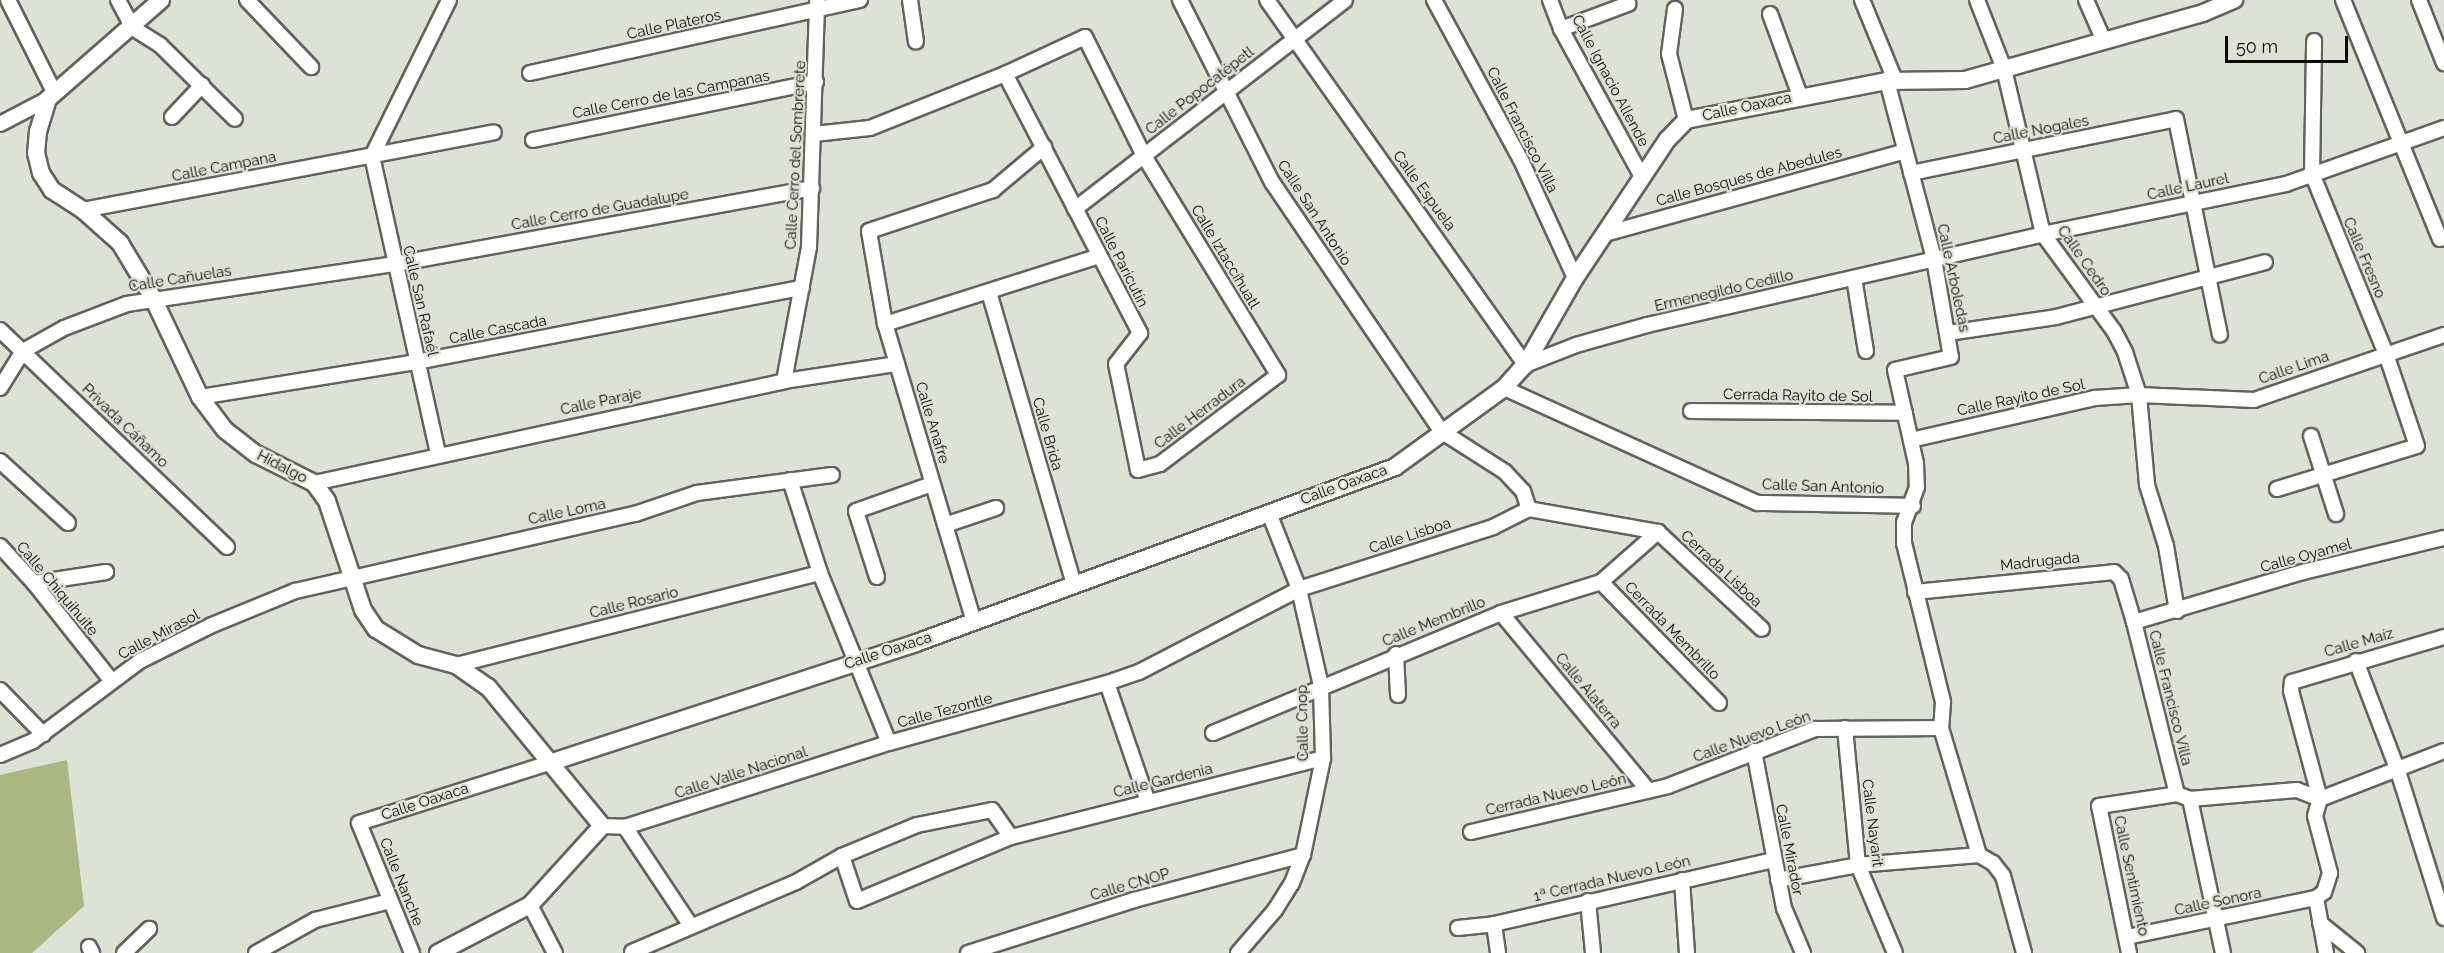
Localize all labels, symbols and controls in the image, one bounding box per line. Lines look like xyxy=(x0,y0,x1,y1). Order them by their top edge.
street label: Calle Plateros xyxy=(625,6,723,44)
street label: Calle Ignacio Allende xyxy=(1567,12,1653,150)
scale bar xyxy=(2228,24,2351,62)
text: 50 m xyxy=(2236,36,2278,57)
street label: Calle Popocatépetl xyxy=(1142,43,1258,139)
street label: Calle Cerro del Sombrerete xyxy=(782,60,810,250)
street label: Calle Francisco Villa xyxy=(1482,64,1562,196)
street label: Calle Cerro de las Campanas xyxy=(571,67,771,123)
street label: Calle Oaxaca xyxy=(1701,89,1793,125)
street label: Calle Nogales xyxy=(1992,112,2090,148)
street label: Calle Bosques de Abedules xyxy=(1654,143,1844,211)
street label: Calle Espuela xyxy=(1389,147,1459,235)
street label: Calle Campana xyxy=(170,148,278,186)
street label: Calle San Antonio xyxy=(1273,157,1355,269)
street label: Calle Laurel xyxy=(2146,170,2230,204)
street label: Calle Cerro de Guadalupe xyxy=(510,186,690,234)
street label: Calle Iztaccíhuatl xyxy=(1187,202,1263,312)
street label: Calle Paricutín xyxy=(1090,214,1152,310)
street label: Calle Fresno xyxy=(2339,215,2389,301)
street label: Calle Arboledas xyxy=(1933,222,1973,334)
street label: Calle Cedro xyxy=(2053,222,2115,300)
street label: Calle San Rafaél xyxy=(399,244,441,358)
street label: Calle Cañuelas xyxy=(127,262,233,296)
street label: Ermenegildo Cedillo xyxy=(1653,266,1795,316)
street label: Calle Cascada xyxy=(448,312,548,348)
street label: Calle Lima xyxy=(2256,348,2332,388)
street label: Calle Herradura xyxy=(1151,373,1249,453)
street label: Calle Rayito de Sol xyxy=(1956,376,2086,420)
street label: Privada Cáñamo xyxy=(78,380,172,472)
street label: Calle Anafre xyxy=(911,380,953,466)
street label: Calle Paraje xyxy=(559,385,643,419)
street label: Cerrada Rayito de Sol xyxy=(1723,386,1873,406)
street label: Calle Brida xyxy=(1028,395,1066,473)
street label: Hidalgo xyxy=(254,447,310,487)
street label: Calle Oaxaca xyxy=(1298,461,1390,509)
street label: Calle San Antonio xyxy=(1761,476,1885,498)
street label: Calle Loma xyxy=(527,495,607,529)
street label: Calle Lisboa xyxy=(1367,514,1453,558)
street label: Cerrada Lisboa xyxy=(1677,527,1765,611)
street label: Calle Oyamel xyxy=(2259,535,2353,577)
street label: Calle Chiquihuite xyxy=(12,538,102,640)
street label: Madrugada xyxy=(1999,549,2081,575)
street label: Cerrada Membrillo xyxy=(1621,578,1723,684)
street label: Calle Rosario xyxy=(588,583,680,623)
street label: Calle Membrillo xyxy=(1380,593,1488,651)
street label: Calle Mirasol xyxy=(115,606,203,664)
street label: Calle Maíz xyxy=(2322,625,2396,661)
street label: Calle Oaxaca xyxy=(842,628,934,674)
street label: Calle Francisco Villa xyxy=(2144,628,2196,768)
street label: Calle Alaterra xyxy=(1551,649,1625,733)
street label: Calle Cnop xyxy=(1293,685,1313,761)
street label: Calle Tezontle xyxy=(895,690,995,732)
street label: Calle Nuevo León xyxy=(1691,707,1813,767)
street label: Calle Valle Nacional xyxy=(672,743,810,803)
street label: Calle Gardenia xyxy=(1112,760,1214,802)
street label: Cerrada Nuevo León xyxy=(1484,770,1628,820)
street label: Calle Nayarit xyxy=(1858,778,1886,868)
street label: Calle Oaxaca xyxy=(379,779,471,825)
street label: Calle Mirador xyxy=(1771,803,1807,897)
street label: Calle Sentimiento xyxy=(2109,814,2153,938)
street label: Calle Nanche xyxy=(375,835,427,929)
street label: 1ª Cerrada Nuevo León xyxy=(1532,852,1692,906)
street label: Calle CNOP xyxy=(1088,865,1172,905)
street label: Calle Sonora xyxy=(2173,884,2263,920)

